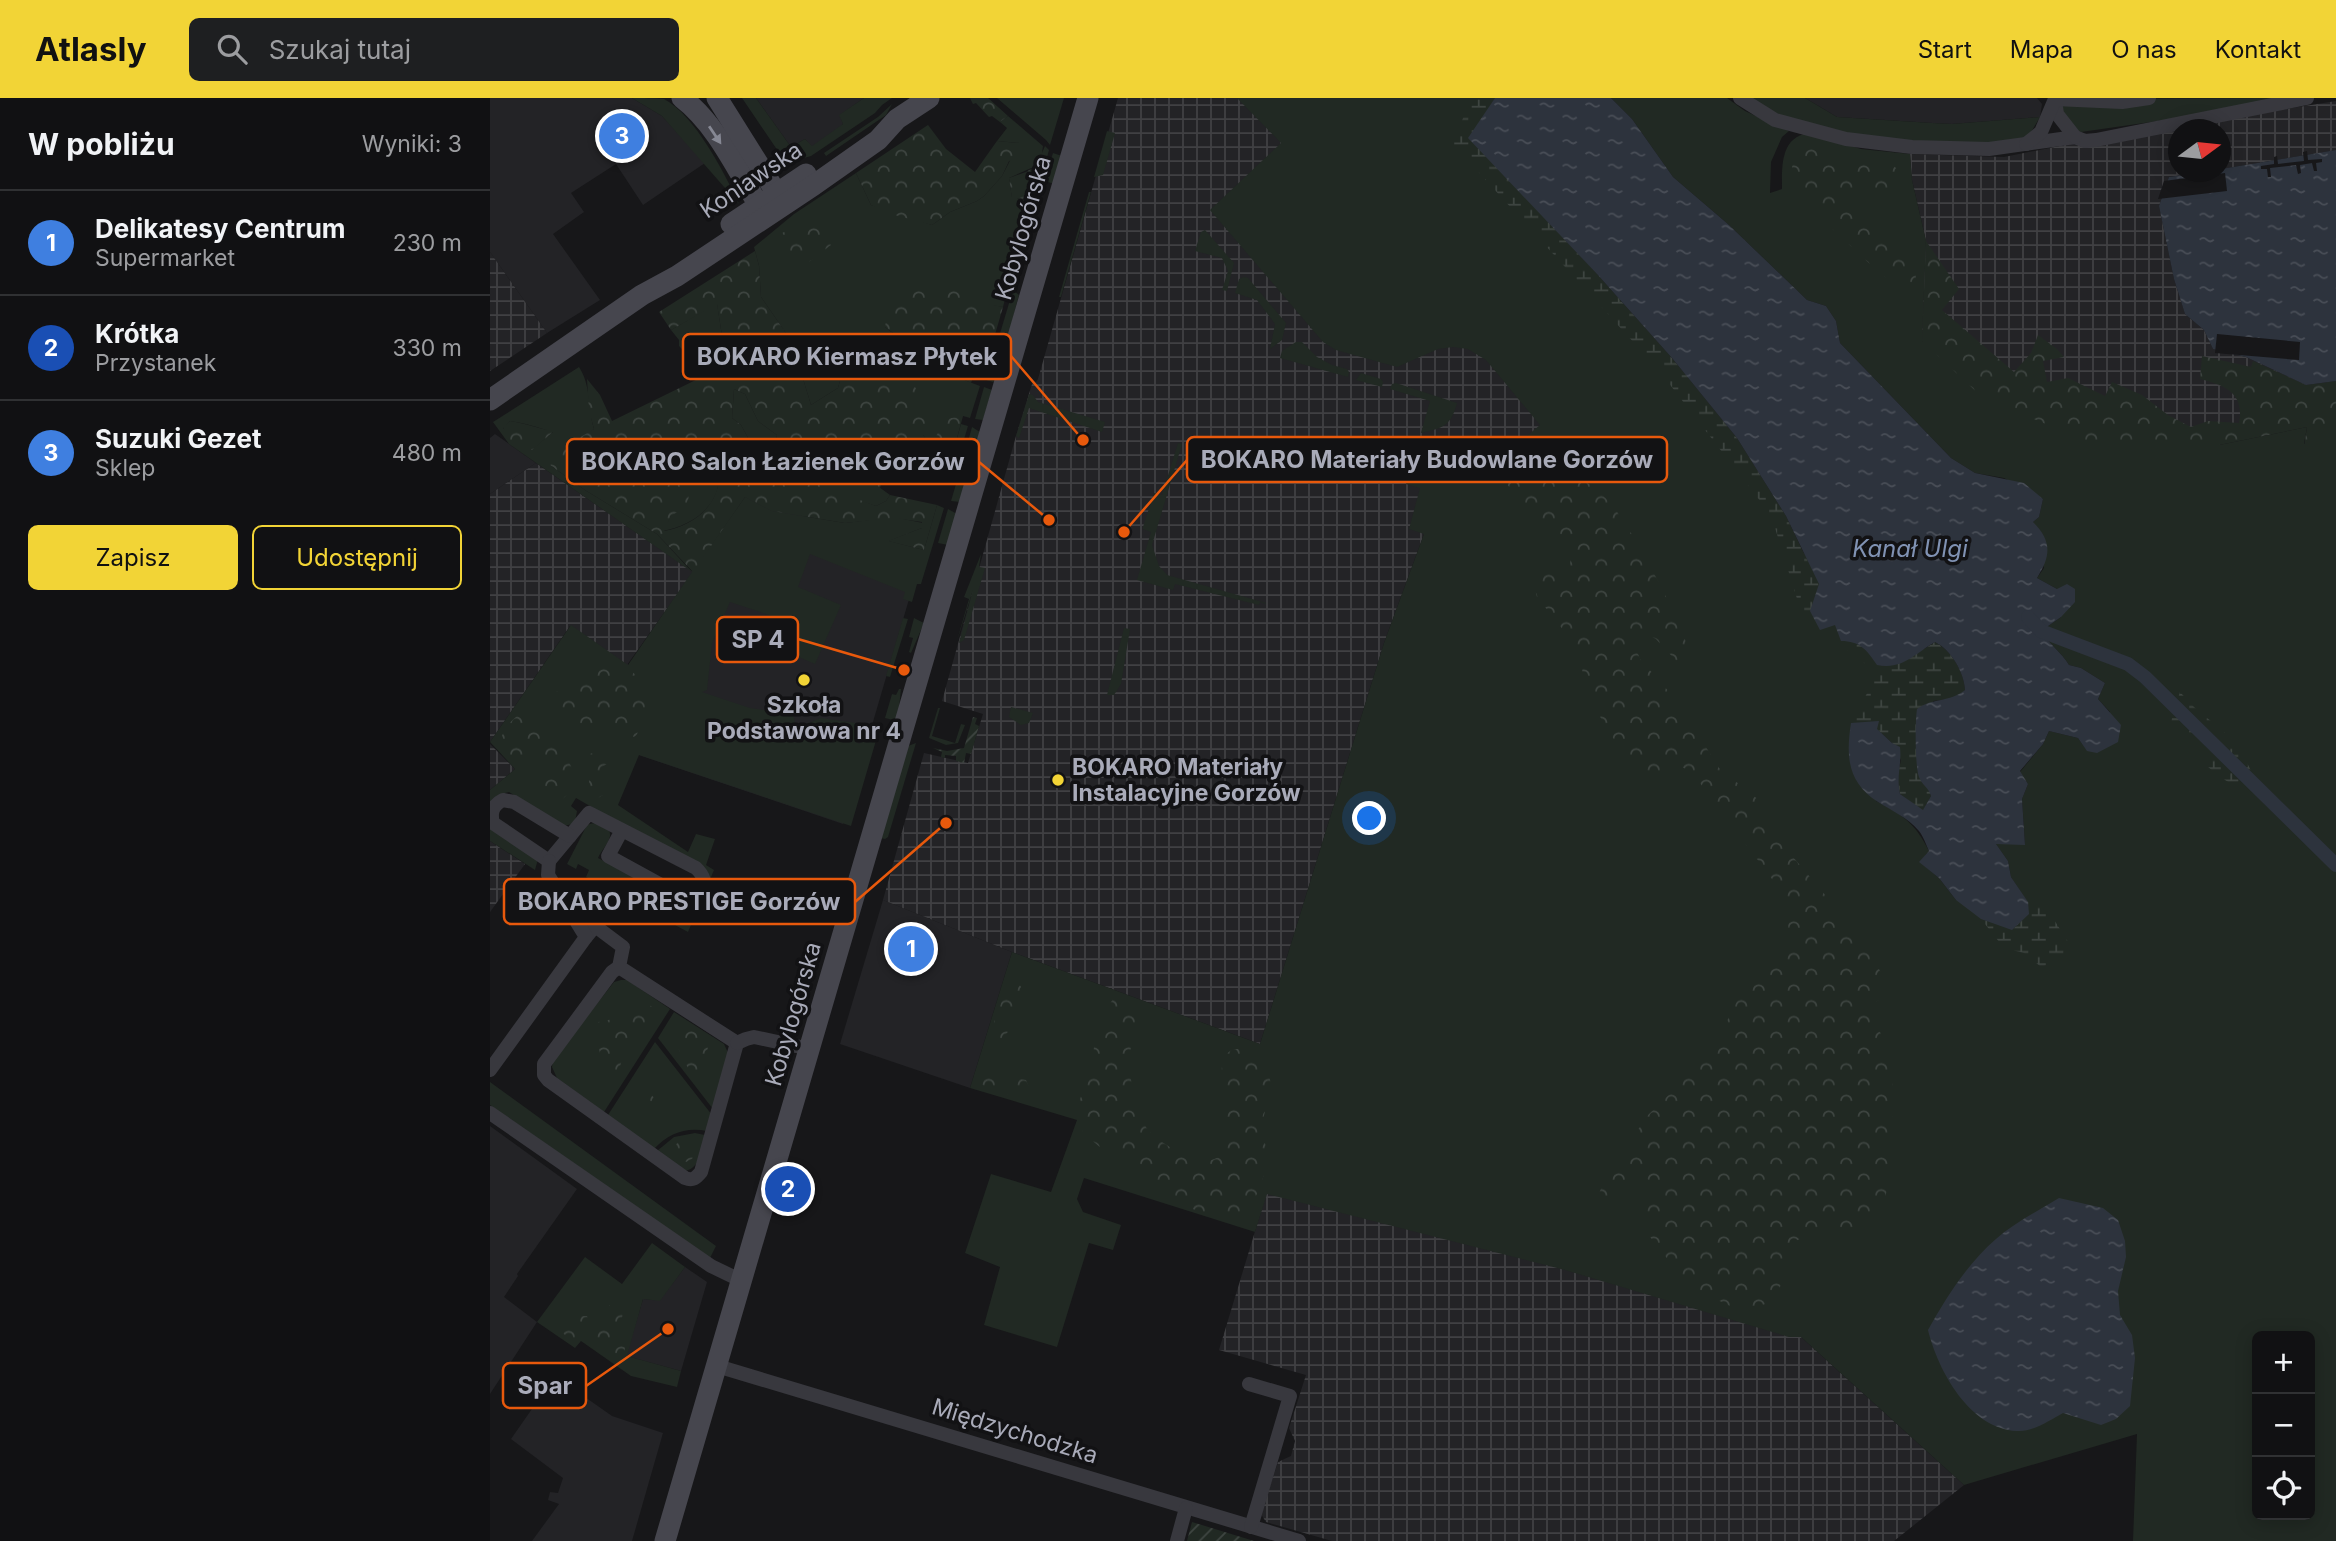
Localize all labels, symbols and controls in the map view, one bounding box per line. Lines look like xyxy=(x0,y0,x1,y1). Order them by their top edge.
search box xyxy=(189,18,679,81)
text: Atlasly xyxy=(35,29,147,69)
icon: search xyxy=(213,30,251,68)
text: Szukaj tutaj xyxy=(269,34,411,65)
text: Start xyxy=(1918,35,1972,64)
text: Mapa xyxy=(2010,35,2073,64)
text: O nas xyxy=(2111,35,2177,64)
text: Kontakt xyxy=(2215,35,2301,64)
pin: 3 xyxy=(599,110,645,162)
north arrow xyxy=(2168,119,2231,182)
text: W pobliżu xyxy=(28,126,175,162)
one-way arrow xyxy=(708,126,722,144)
text: Wyniki: 3 xyxy=(362,130,462,158)
street label: Koniawska xyxy=(695,136,807,224)
street label: Kobylogórska xyxy=(989,153,1057,303)
text: Delikatesy Centrum xyxy=(95,213,346,244)
text: 1 xyxy=(46,229,56,257)
text: 230 m xyxy=(393,229,462,257)
text: Supermarket xyxy=(95,244,235,272)
text: Krótka xyxy=(95,318,179,349)
text: 2 xyxy=(44,334,58,362)
text: 330 m xyxy=(392,334,462,362)
callout: BOKARO Kiermasz Płytek xyxy=(683,334,1011,379)
text: BOKARO Kiermasz Płytek xyxy=(697,342,997,371)
text: Przystanek xyxy=(95,349,216,377)
text: Suzuki Gezet xyxy=(95,423,261,454)
callout: BOKARO Materiały Budowlane Gorzów xyxy=(1187,437,1667,482)
text: 3 xyxy=(44,439,58,467)
text: 480 m xyxy=(392,439,462,467)
callout: BOKARO Salon Łazienek Gorzów xyxy=(567,439,979,484)
text: BOKARO Materiały Budowlane Gorzów xyxy=(1201,445,1654,474)
text: BOKARO Salon Łazienek Gorzów xyxy=(581,447,965,476)
text: Sklep xyxy=(95,454,155,482)
button: Zapisz xyxy=(28,525,238,590)
button: Udostępnij xyxy=(252,525,462,590)
water label: Kanał Ulgi xyxy=(1852,534,1969,563)
callout: SP 4 xyxy=(717,617,798,662)
text: SP 4 xyxy=(731,625,785,654)
marker: Szkoła Podstawowa nr 4 xyxy=(796,672,812,688)
place label: Szkoła Podstawowa nr 4 xyxy=(707,691,901,745)
place label: BOKARO Materiały Instalacyjne Gorzów xyxy=(1072,753,1301,807)
marker: BOKARO Materiały Instalacyjne Gorzów xyxy=(1050,772,1066,788)
your location xyxy=(1352,801,1386,835)
callout: BOKARO PRESTIGE Gorzów xyxy=(504,879,855,924)
text: BOKARO PRESTIGE Gorzów xyxy=(518,887,841,916)
pin: 1 xyxy=(888,923,934,975)
street label: Kobylogórska xyxy=(759,939,827,1089)
pin: 2 xyxy=(765,1163,811,1215)
map controls xyxy=(2252,1331,2315,1520)
button: + xyxy=(2252,1331,2315,1394)
callout: Spar xyxy=(503,1363,586,1408)
text: Spar xyxy=(518,1371,573,1400)
street label: Międzychodzka xyxy=(929,1392,1101,1470)
button: − xyxy=(2252,1394,2315,1457)
button: locate xyxy=(2252,1457,2315,1520)

